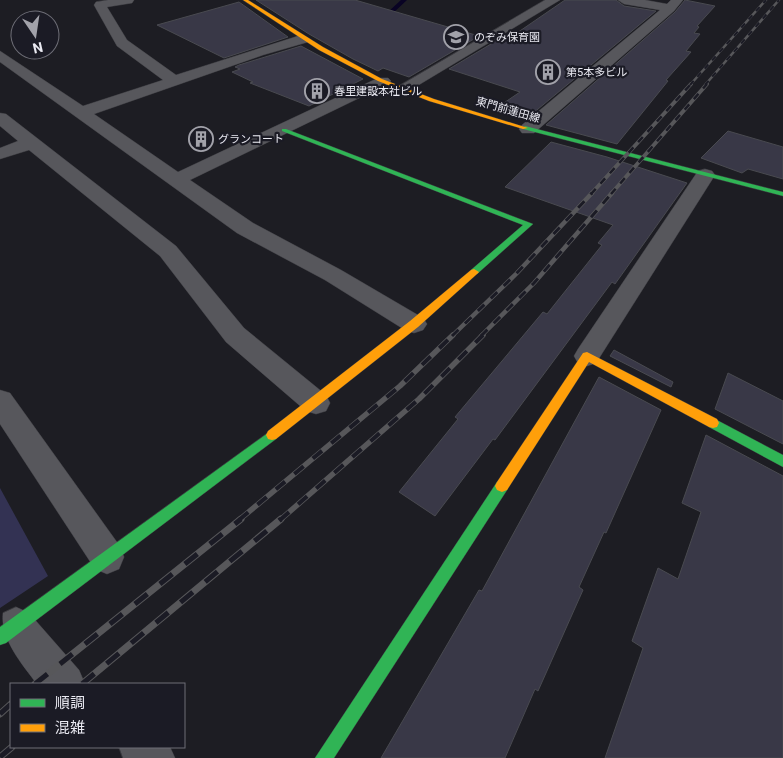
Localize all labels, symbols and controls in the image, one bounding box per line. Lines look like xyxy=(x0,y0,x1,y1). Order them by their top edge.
north arrow xyxy=(10,10,60,60)
school or university icon: のぞみ保育園 xyxy=(443,24,469,50)
place label: のぞみ保育園 xyxy=(474,31,540,44)
text: N xyxy=(31,39,45,57)
building icon: 第5本多ビル xyxy=(535,59,561,85)
place label: 第5本多ビル xyxy=(566,66,627,79)
building icon: 春里建設本社ビル xyxy=(304,78,330,104)
place label: 春里建設本社ビル xyxy=(334,85,422,98)
street label: 東門前蓮田線 xyxy=(474,95,542,125)
building icon: グランコート xyxy=(188,126,214,152)
place label: グランコート xyxy=(218,133,284,146)
legend xyxy=(10,683,185,748)
text: 順調 xyxy=(55,694,85,712)
text: 混雑 xyxy=(55,719,85,737)

